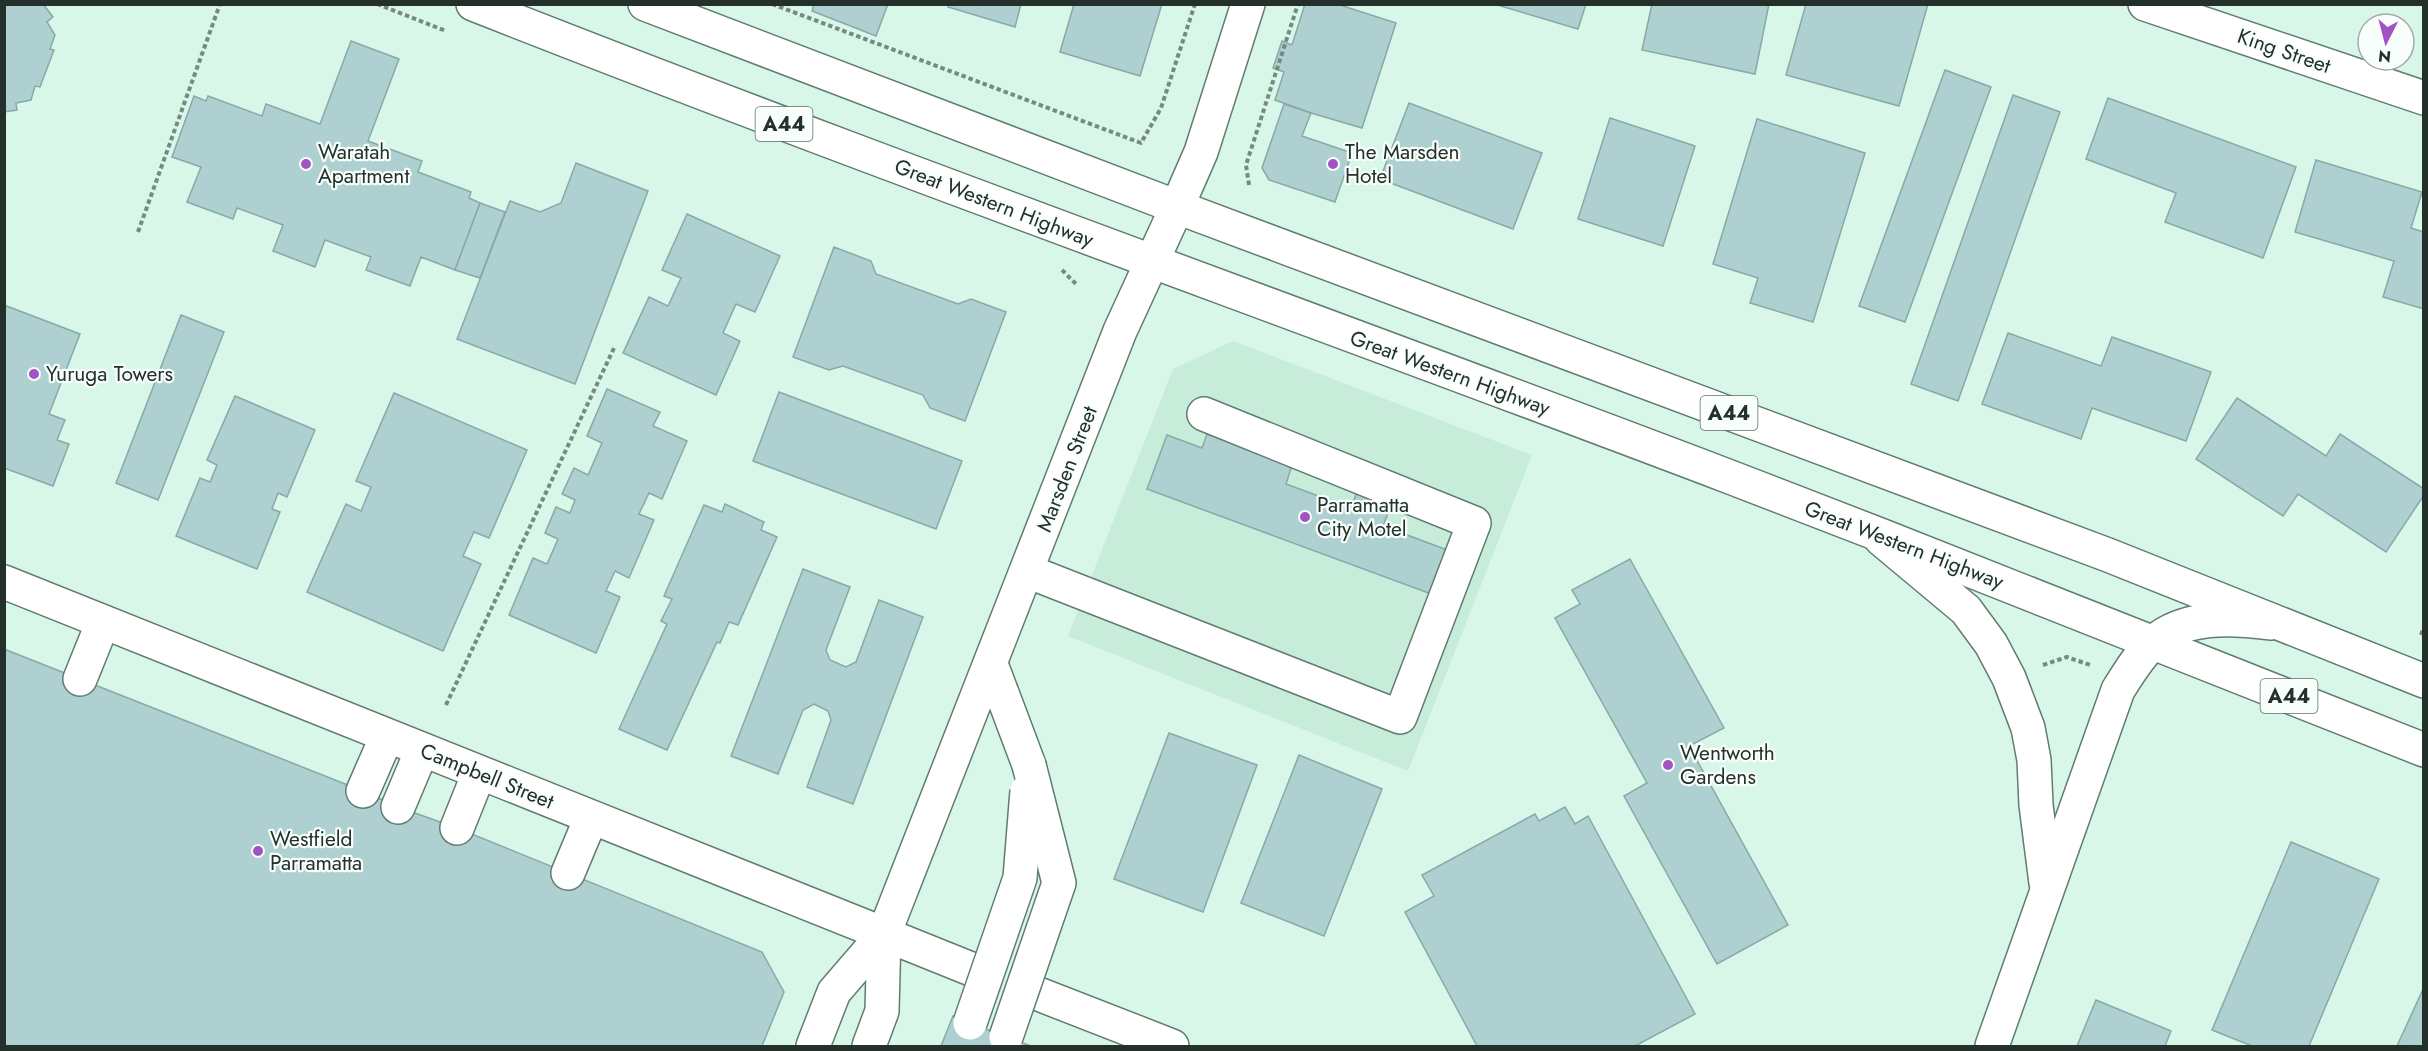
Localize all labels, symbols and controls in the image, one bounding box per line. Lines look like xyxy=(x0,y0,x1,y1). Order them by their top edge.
north arrow xyxy=(2356,12,2416,72)
street label: King Street xyxy=(2233,21,2335,81)
text: N xyxy=(2377,44,2392,69)
road number: A44 xyxy=(756,107,812,141)
place label: Waratah Apartment xyxy=(318,137,409,191)
place label: The Marsden Hotel xyxy=(1345,137,1460,191)
street label: Great Western Highway xyxy=(890,151,1099,255)
marker: Waratah Apartment xyxy=(299,157,313,171)
marker: The Marsden Hotel xyxy=(1326,157,1340,171)
street label: Great Western Highway xyxy=(1346,323,1555,423)
place label: Yuruga Towers xyxy=(46,359,173,389)
marker: Yuruga Towers xyxy=(27,367,41,381)
road number: A44 xyxy=(1700,396,1758,430)
street label: Marsden Street xyxy=(1029,402,1105,536)
place label: Parramatta City Motel xyxy=(1317,490,1409,544)
street label: Great Western Highway xyxy=(1800,493,2009,597)
marker: Parramatta City Motel xyxy=(1298,510,1312,524)
road number: A44 xyxy=(2260,679,2318,713)
street label: Campbell Street xyxy=(416,736,558,816)
place label: Wentworth Gardens xyxy=(1680,738,1775,792)
marker: Wentworth Gardens xyxy=(1661,758,1675,772)
place label: Westfield Parramatta xyxy=(270,824,362,878)
marker: Westfield Parramatta xyxy=(251,844,265,858)

